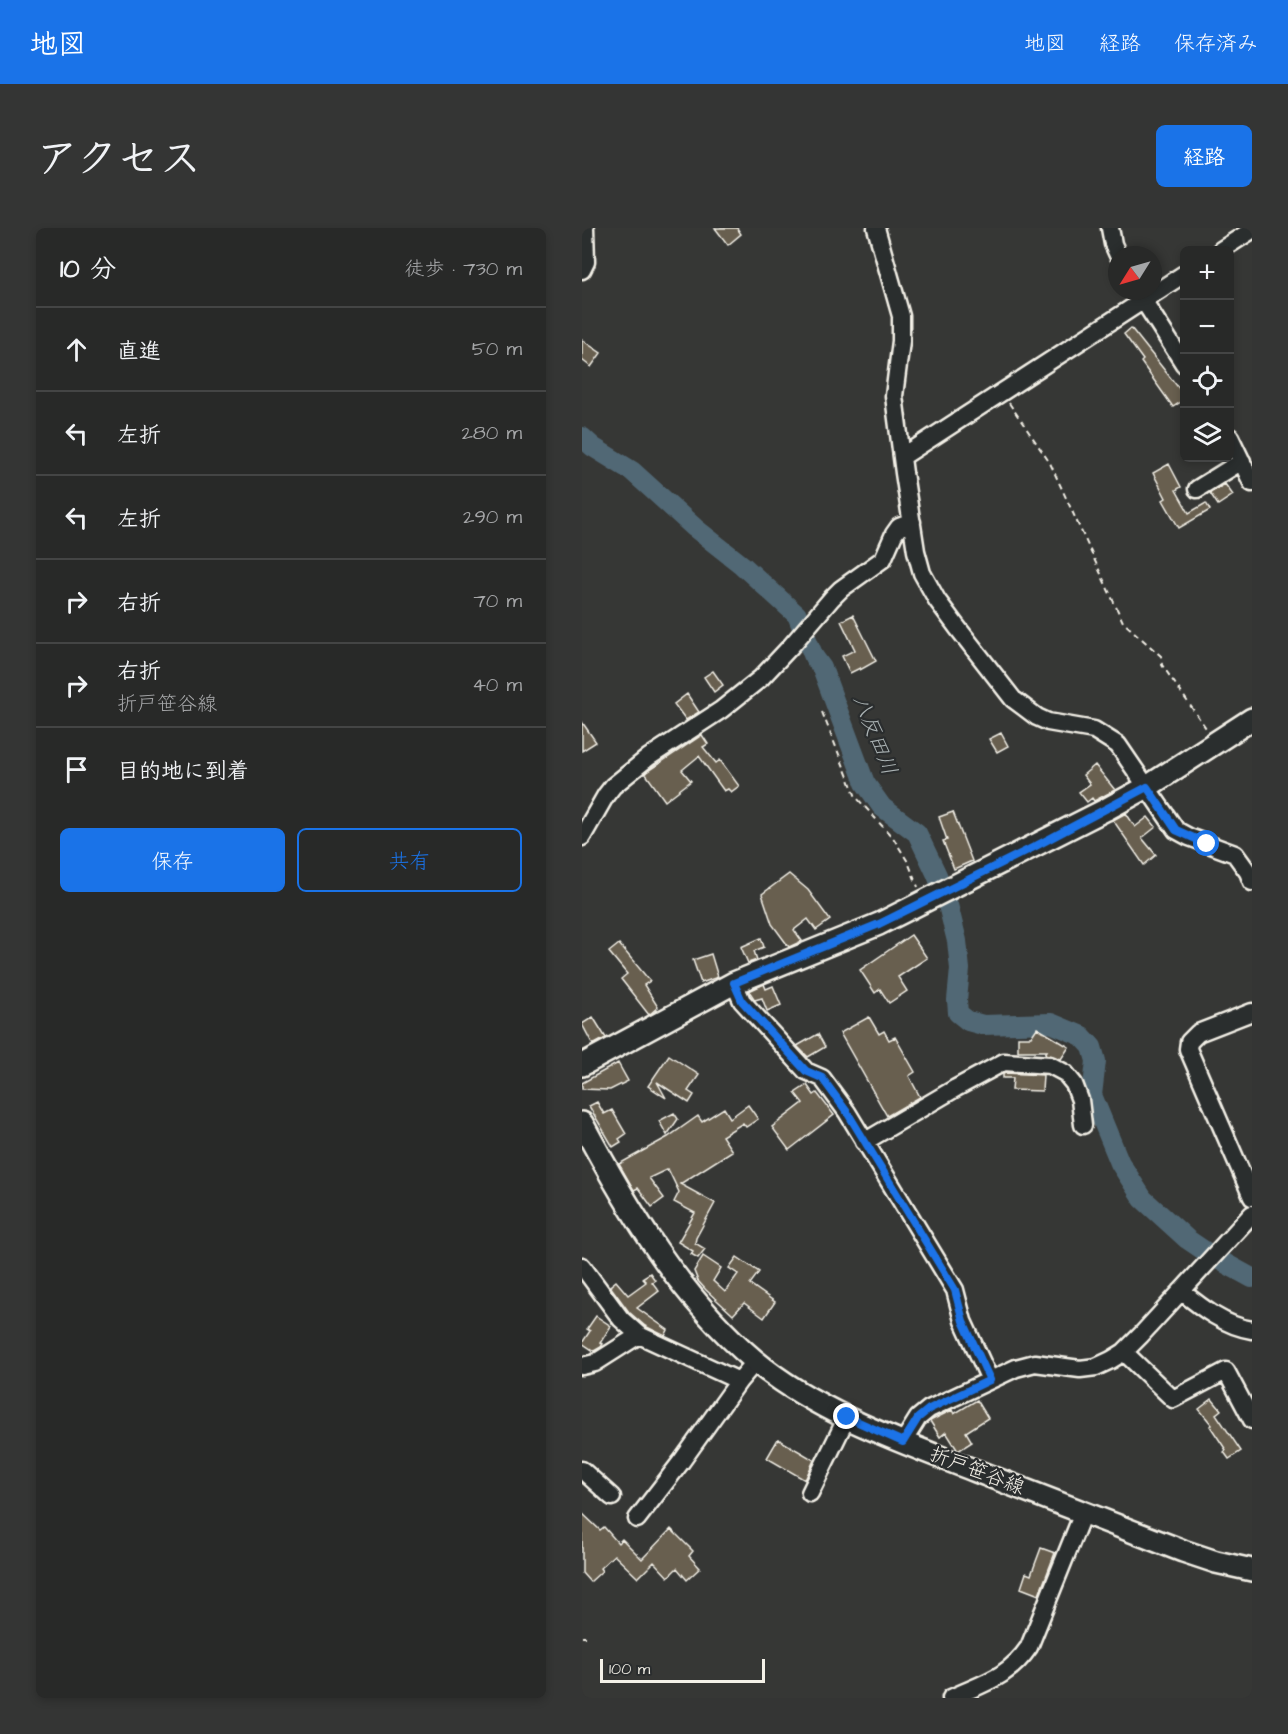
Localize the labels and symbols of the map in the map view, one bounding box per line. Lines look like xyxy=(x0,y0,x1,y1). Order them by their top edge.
north arrow xyxy=(1108,246,1162,300)
water label: 八反田川 xyxy=(846,691,904,779)
route start xyxy=(1193,830,1219,856)
route end xyxy=(833,1403,859,1429)
street label: 折戸笹谷線 xyxy=(925,1440,1029,1502)
scale bar xyxy=(600,1656,765,1684)

